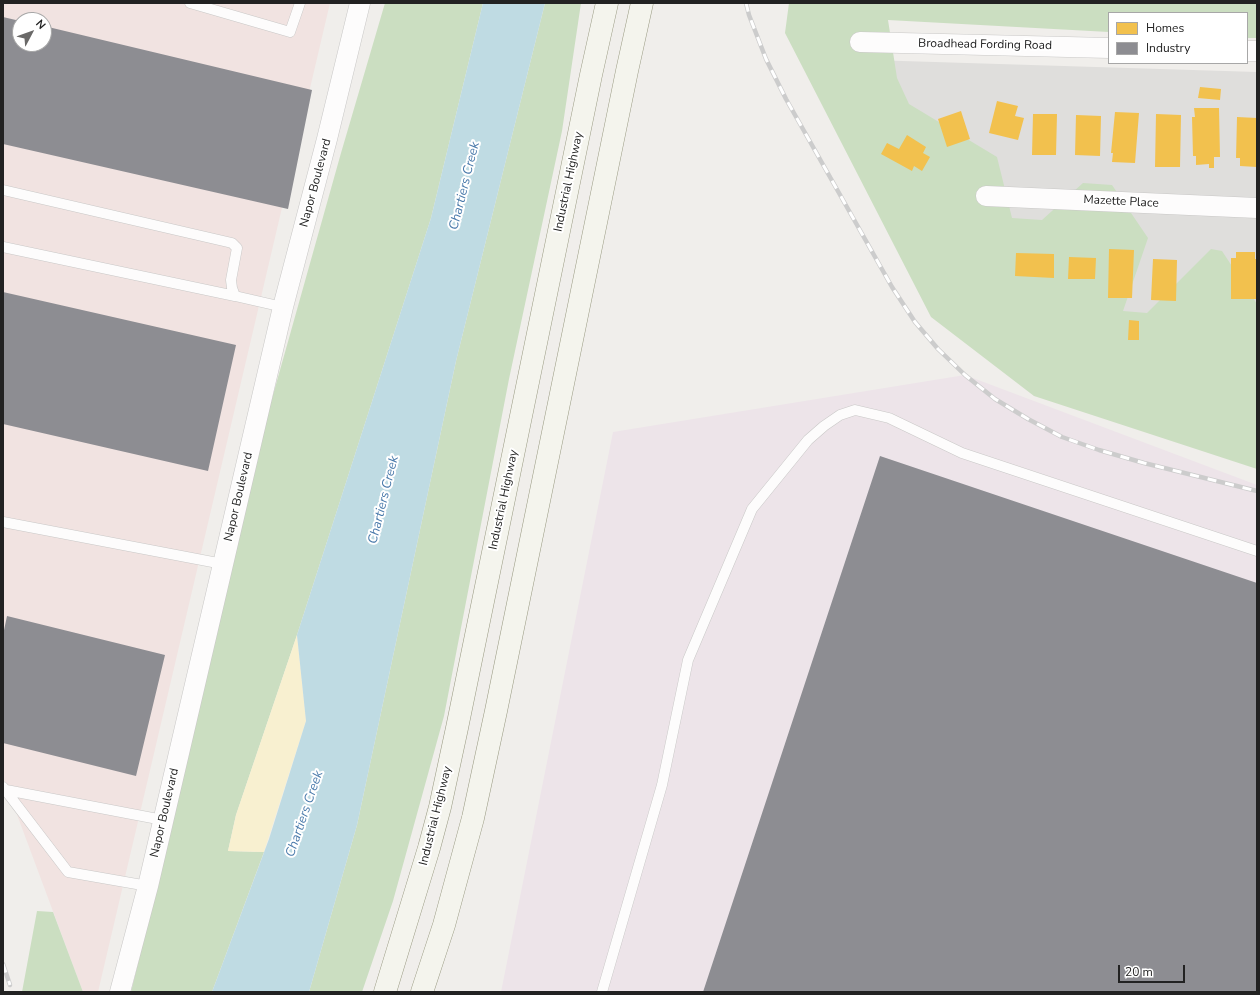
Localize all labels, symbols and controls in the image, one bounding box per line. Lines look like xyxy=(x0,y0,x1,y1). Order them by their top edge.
north arrow xyxy=(12,12,52,52)
legend xyxy=(1108,12,1248,64)
text: N xyxy=(32,16,49,32)
text: Homes xyxy=(1146,20,1184,36)
street label: Broadhead Fording Road xyxy=(918,37,1052,53)
text: Industry xyxy=(1146,40,1190,56)
street label: Industrial Highway xyxy=(551,131,587,233)
street label: Napor Boulevard xyxy=(297,137,335,229)
water label: Chartiers Creek xyxy=(447,140,483,232)
street label: Mazette Place xyxy=(1083,193,1159,211)
street label: Industrial Highway xyxy=(486,449,522,551)
street label: Napor Boulevard xyxy=(222,451,256,543)
water label: Chartiers Creek xyxy=(366,454,402,546)
street label: Industrial Highway xyxy=(417,765,455,867)
street label: Napor Boulevard xyxy=(148,767,182,859)
water label: Chartiers Creek xyxy=(283,769,327,859)
scale bar xyxy=(1120,957,1187,983)
text: 20 m xyxy=(1125,964,1153,980)

